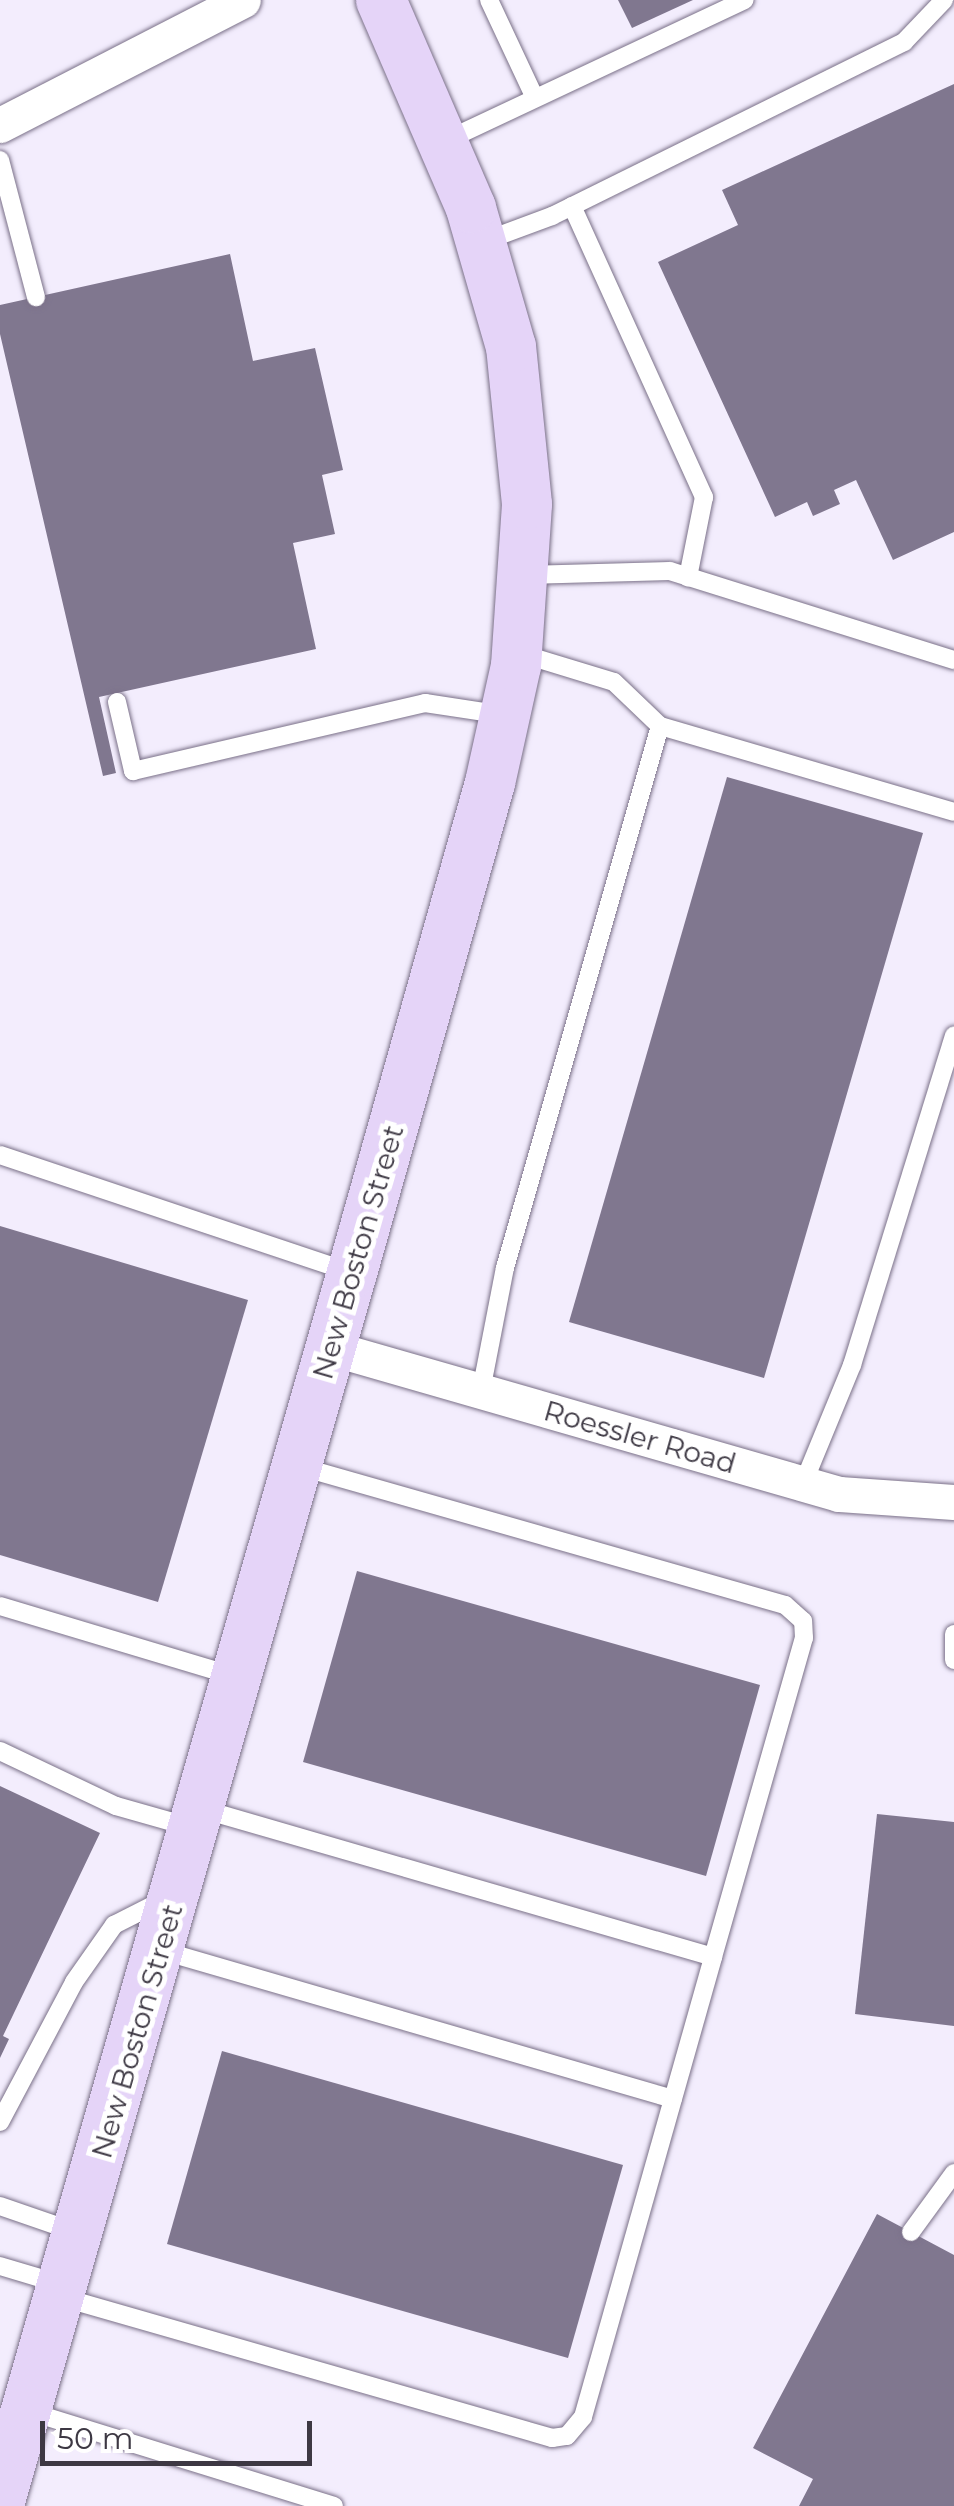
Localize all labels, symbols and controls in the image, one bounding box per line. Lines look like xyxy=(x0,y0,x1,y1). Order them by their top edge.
street label: New Boston Street xyxy=(306,1121,410,1383)
street label: Roessler Road xyxy=(540,1394,740,1480)
street label: New Boston Street xyxy=(85,1900,189,2162)
scale bar xyxy=(45,2401,318,2463)
text: 50 m xyxy=(57,2420,134,2457)

